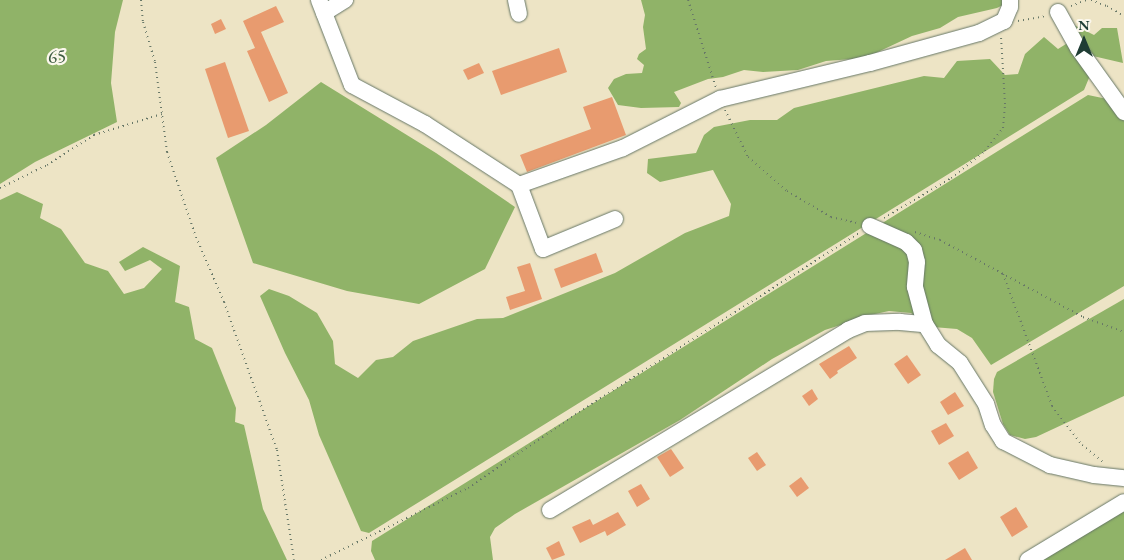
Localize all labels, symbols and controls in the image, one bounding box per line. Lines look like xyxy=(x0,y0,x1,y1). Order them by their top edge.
north arrow xyxy=(1059,15,1109,65)
text: N xyxy=(1078,16,1090,34)
park label: 65 xyxy=(48,46,66,68)

